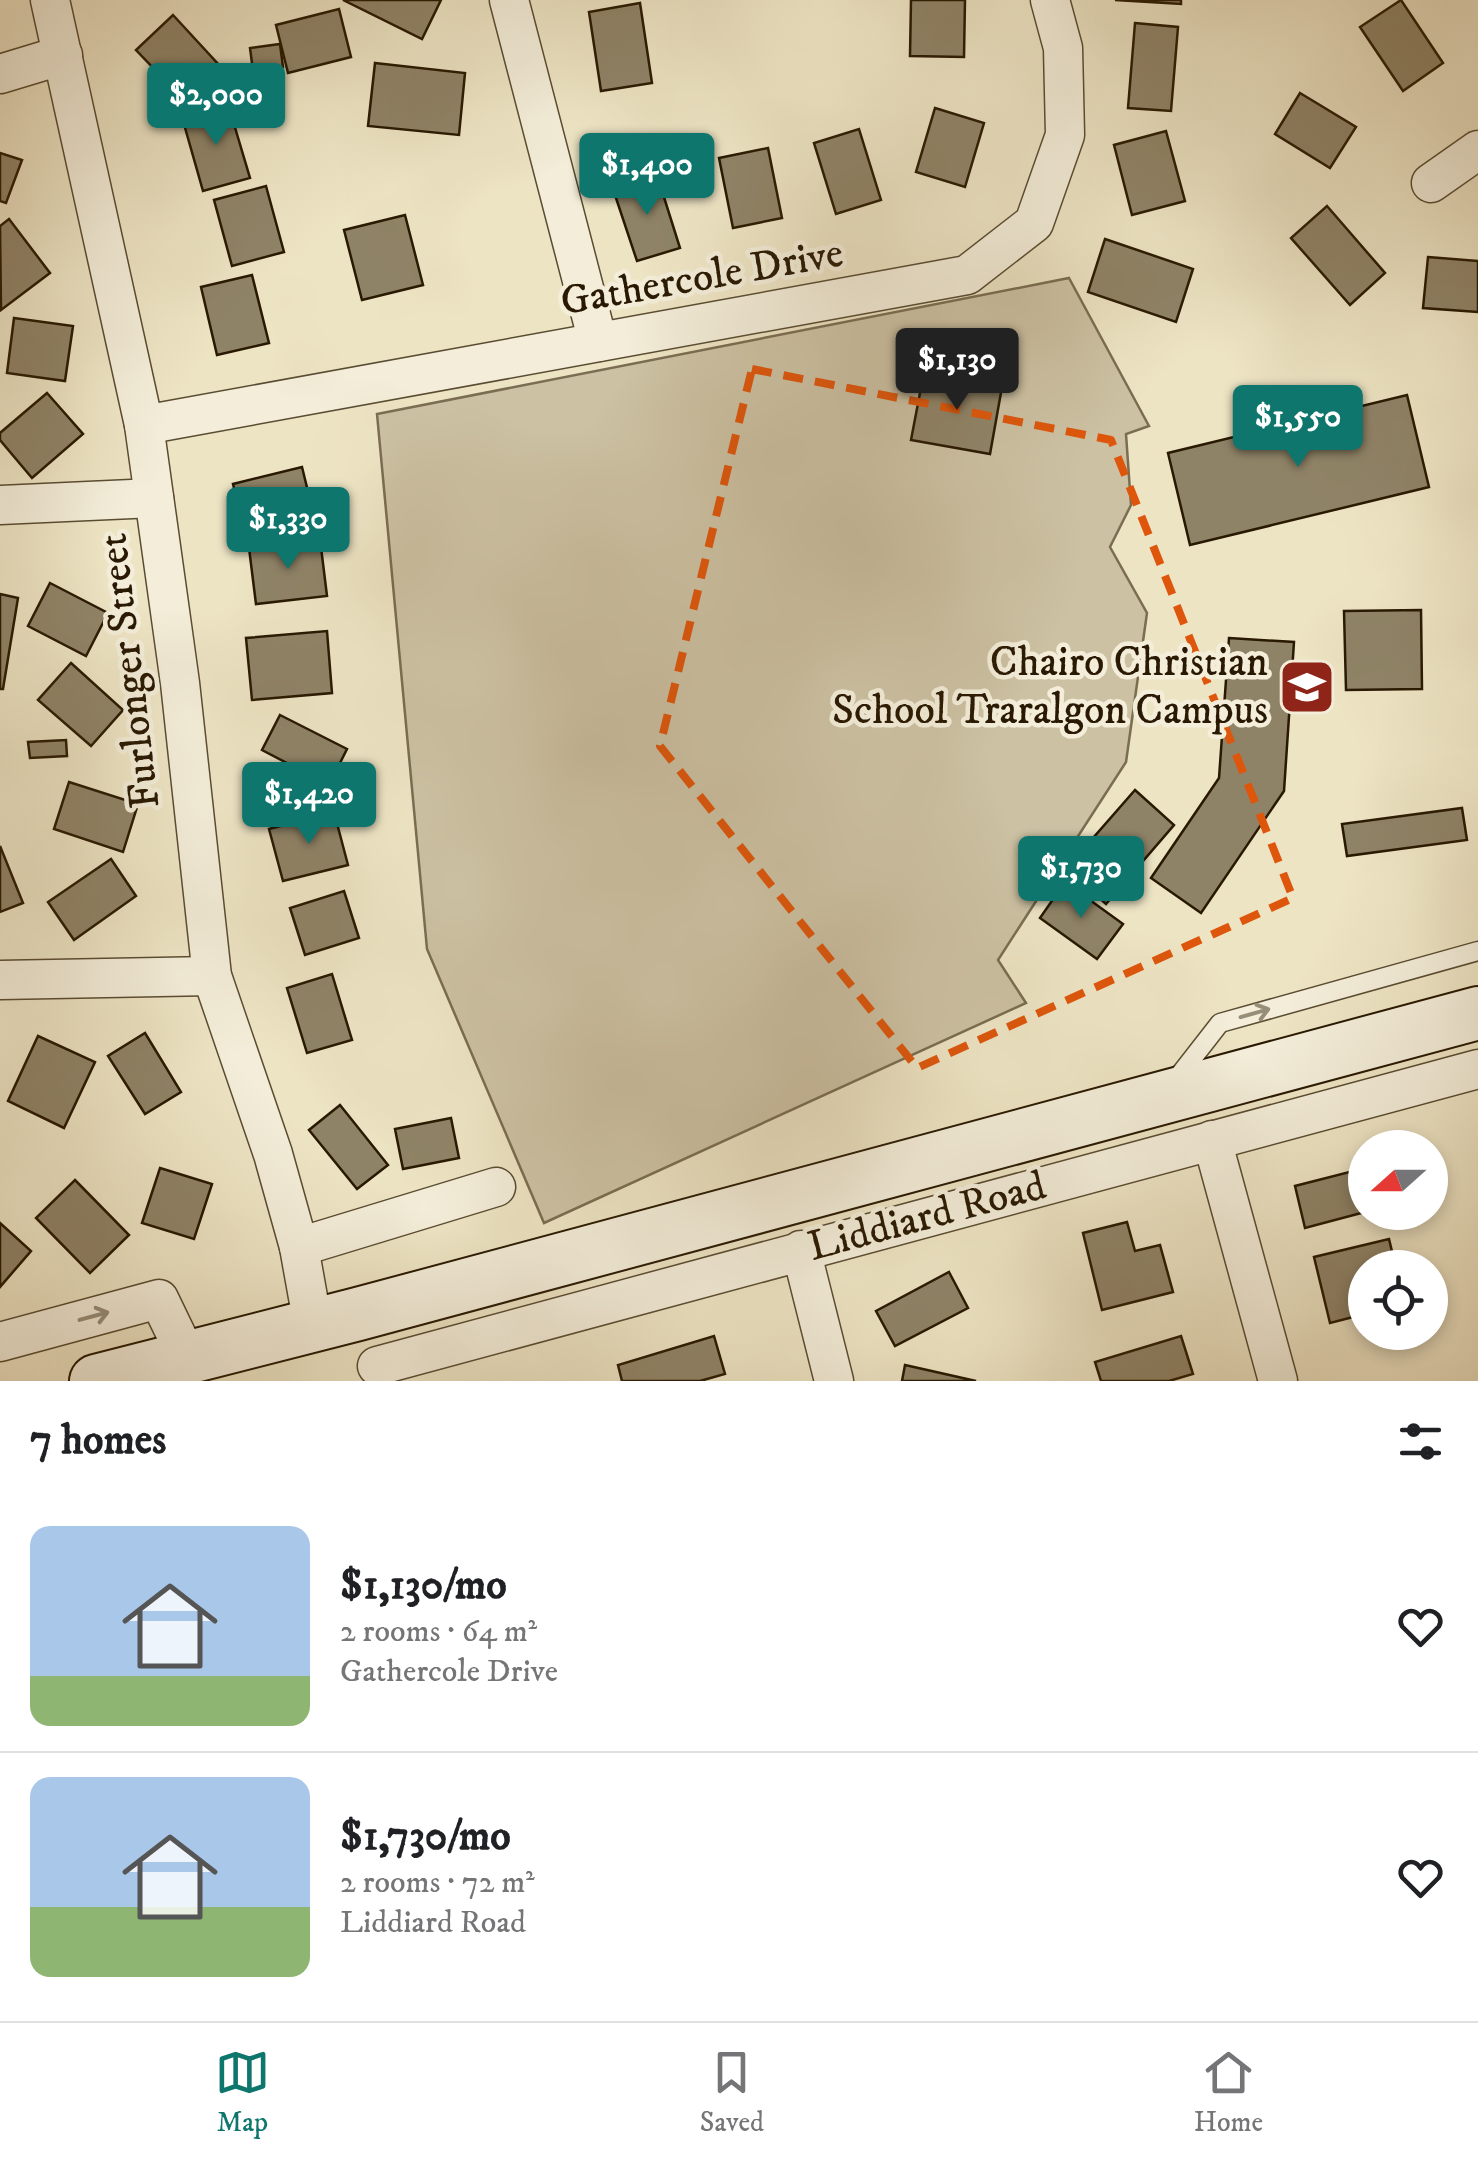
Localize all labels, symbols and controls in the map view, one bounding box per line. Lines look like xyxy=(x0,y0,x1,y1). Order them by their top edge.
pin: $2,000 xyxy=(135,63,297,148)
text: $2,000 xyxy=(169,75,263,115)
pin: $1,400 xyxy=(566,133,728,218)
text: $1,400 xyxy=(601,145,693,185)
street label: Gathercole Drive xyxy=(557,228,847,328)
pin: $1,130 xyxy=(876,328,1038,413)
text: $1,130 xyxy=(918,340,996,380)
pin: $1,550 xyxy=(1217,385,1379,470)
text: $1,550 xyxy=(1255,397,1341,437)
pin: $1,330 xyxy=(207,487,369,572)
text: $1,330 xyxy=(249,499,327,539)
street label: Furlonger Street xyxy=(87,530,173,812)
place label: Chairo Christian School Traralgon Campus xyxy=(832,637,1268,737)
school or university icon: Chairo Christian School Traralgon Campus xyxy=(1277,657,1337,717)
pin: $1,420 xyxy=(228,762,390,847)
text: $1,420 xyxy=(264,774,354,814)
pin: $1,730 xyxy=(1000,836,1162,921)
text: $1,730 xyxy=(1040,848,1122,888)
one-way arrow xyxy=(1239,1003,1271,1021)
north arrow xyxy=(1348,1130,1448,1230)
map controls xyxy=(1348,1130,1448,1350)
street label: Liddiard Road xyxy=(802,1160,1052,1274)
button: locate xyxy=(1348,1250,1448,1350)
one-way arrow xyxy=(78,1306,109,1325)
icon: filters xyxy=(1393,1414,1448,1469)
text: 7 homes xyxy=(30,1415,166,1467)
text: $1,130/mo xyxy=(340,1560,507,1612)
icon: home xyxy=(110,1566,230,1686)
icon: heart xyxy=(1393,1599,1448,1654)
text: 2 rooms · 64 m² xyxy=(340,1612,537,1652)
text: Gathercole Drive xyxy=(340,1652,558,1692)
text: $1,730/mo xyxy=(340,1811,511,1863)
icon: home xyxy=(110,1817,230,1937)
icon: heart xyxy=(1393,1850,1448,1905)
text: 2 rooms · 72 m² xyxy=(340,1863,535,1903)
text: Liddiard Road xyxy=(340,1903,526,1943)
tab: Map xyxy=(215,2045,270,2140)
tab: Saved xyxy=(700,2045,764,2140)
tab: Home xyxy=(1194,2045,1263,2140)

